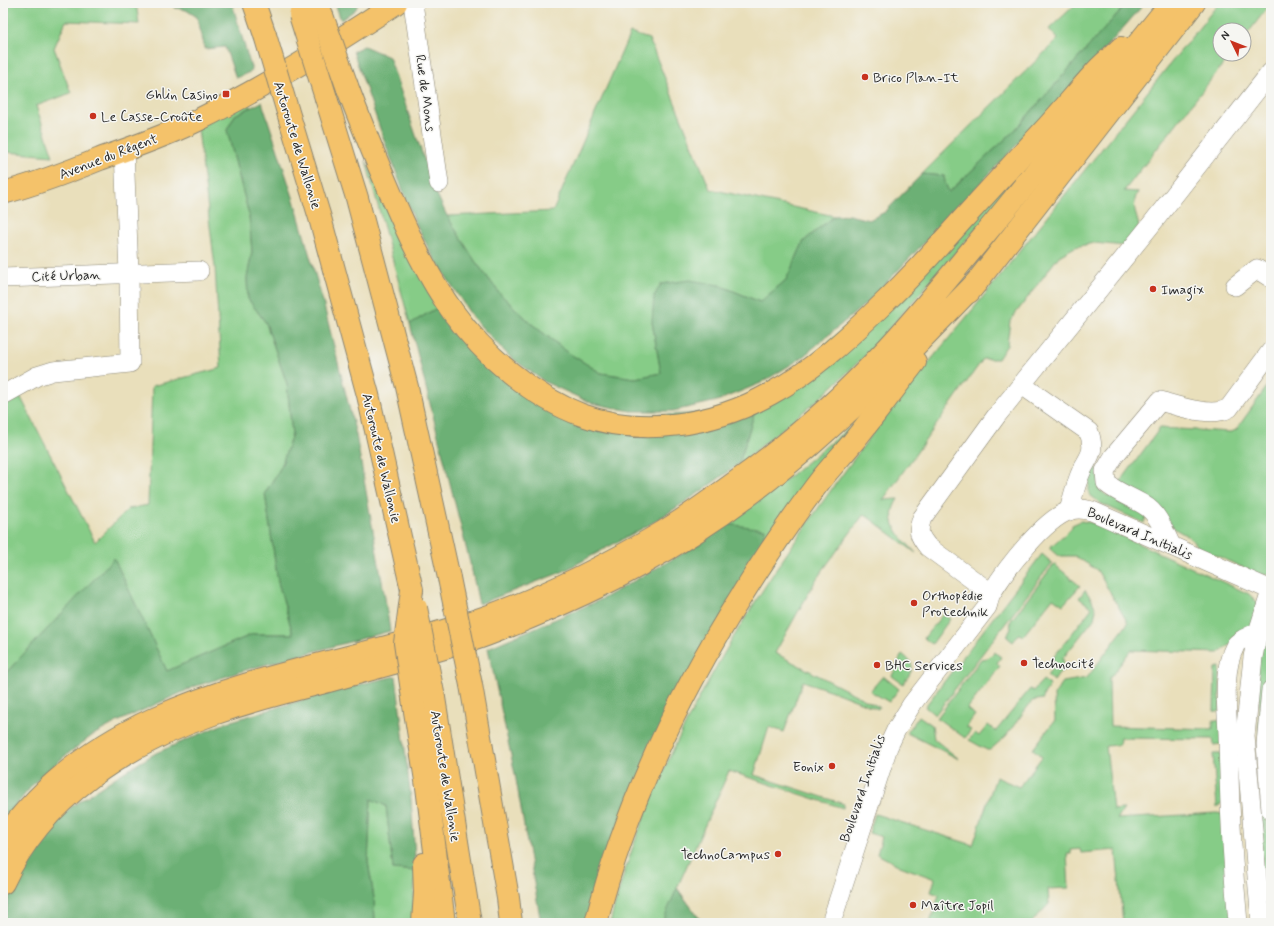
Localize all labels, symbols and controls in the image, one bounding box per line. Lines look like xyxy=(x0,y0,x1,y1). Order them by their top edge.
north arrow xyxy=(1212,22,1252,62)
text: N xyxy=(1218,28,1233,43)
street label: Rue de Mons xyxy=(411,53,439,133)
place label: Brico Plan-It xyxy=(873,69,959,87)
marker: Brico Plan-It xyxy=(860,72,870,82)
street label: Autoroute de Wallonie xyxy=(269,79,325,211)
place label: Ghlin Casino xyxy=(146,86,218,104)
marker: Ghlin Casino xyxy=(221,89,231,99)
place label: Le Casse-Croûte xyxy=(101,108,202,126)
marker: Le Casse-Croûte xyxy=(88,111,98,121)
street label: Avenue du Régent xyxy=(57,130,161,184)
street label: Cité Urban xyxy=(31,266,101,286)
place label: Imagix xyxy=(1161,281,1204,301)
marker: Imagix xyxy=(1148,284,1158,294)
street label: Autoroute de Wallonie xyxy=(357,392,405,525)
street label: Boulevard Initialis xyxy=(1084,504,1195,564)
place label: Orthopédie Protechnik xyxy=(922,587,988,621)
marker: Orthopédie Protechnik xyxy=(909,598,919,608)
place label: Technocité xyxy=(1032,655,1094,673)
place label: BHC Services xyxy=(885,657,963,675)
marker: Technocité xyxy=(1019,658,1029,668)
marker: BHC Services xyxy=(872,660,882,670)
street label: Autoroute de Wallonie xyxy=(426,709,464,843)
street label: Boulevard Initialis xyxy=(836,732,890,845)
place label: Eonix xyxy=(793,758,824,776)
marker: Eonix xyxy=(827,761,837,771)
place label: TechnoCampus xyxy=(681,846,770,864)
marker: TechnoCampus xyxy=(773,849,783,859)
place label: Maître Jopil xyxy=(921,897,994,915)
marker: Maître Jopil xyxy=(908,900,918,910)

